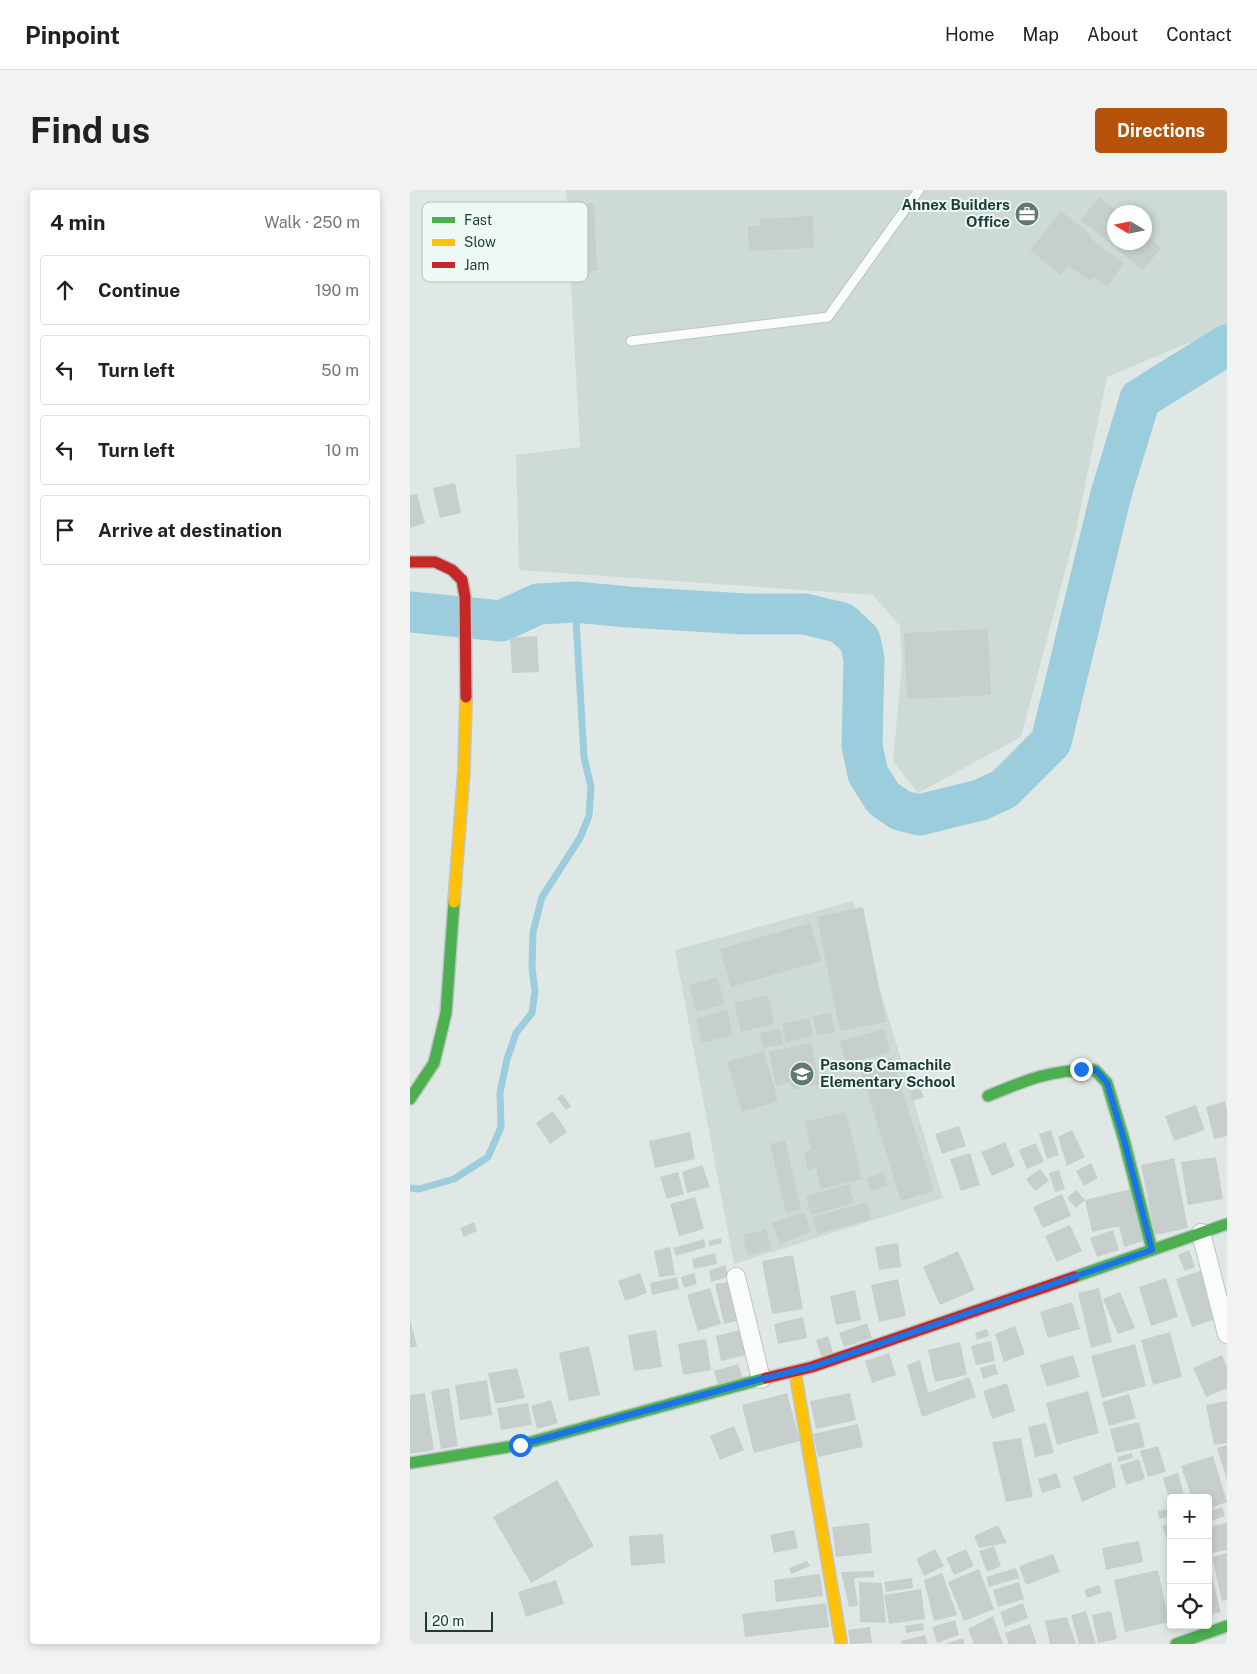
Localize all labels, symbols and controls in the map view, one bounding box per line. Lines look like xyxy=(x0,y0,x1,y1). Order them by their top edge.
text: Pinpoint xyxy=(25,21,120,49)
text: Home xyxy=(945,24,995,45)
text: Map xyxy=(1023,24,1059,45)
text: About xyxy=(1087,24,1138,45)
text: Contact xyxy=(1166,24,1232,45)
button: Directions xyxy=(1095,108,1227,153)
text: Find us xyxy=(30,110,150,151)
place label: Ahnex Builders Office xyxy=(901,196,1010,230)
office icon: Ahnex Builders Office xyxy=(1014,201,1040,227)
legend xyxy=(422,202,588,282)
north arrow xyxy=(1107,205,1152,250)
text: 4 min xyxy=(50,210,105,235)
text: Fast xyxy=(464,212,492,228)
text: Walk · 250 m xyxy=(264,213,360,232)
text: Slow xyxy=(464,234,496,250)
text: Jam xyxy=(464,257,489,273)
icon: ahead xyxy=(51,276,79,304)
text: Continue xyxy=(98,279,180,301)
text: 190 m xyxy=(315,281,359,300)
icon: left xyxy=(51,356,79,384)
text: Turn left xyxy=(98,359,175,381)
text: 50 m xyxy=(321,361,359,380)
icon: left xyxy=(51,436,79,464)
text: Turn left xyxy=(98,439,175,461)
text: 10 m xyxy=(325,441,359,460)
icon: arrive xyxy=(51,516,79,544)
text: Arrive at destination xyxy=(98,519,282,541)
place label: Pasong Camachile Elementary School xyxy=(820,1056,956,1090)
route end xyxy=(1070,1058,1093,1081)
school or university icon: Pasong Camachile Elementary School xyxy=(789,1061,815,1087)
route start xyxy=(509,1434,532,1457)
map controls xyxy=(1167,1494,1212,1629)
button: + xyxy=(1167,1494,1212,1539)
button: − xyxy=(1167,1539,1212,1584)
button: locate xyxy=(1167,1584,1212,1629)
scale bar xyxy=(425,1609,492,1632)
text: 20 m xyxy=(432,1613,464,1629)

